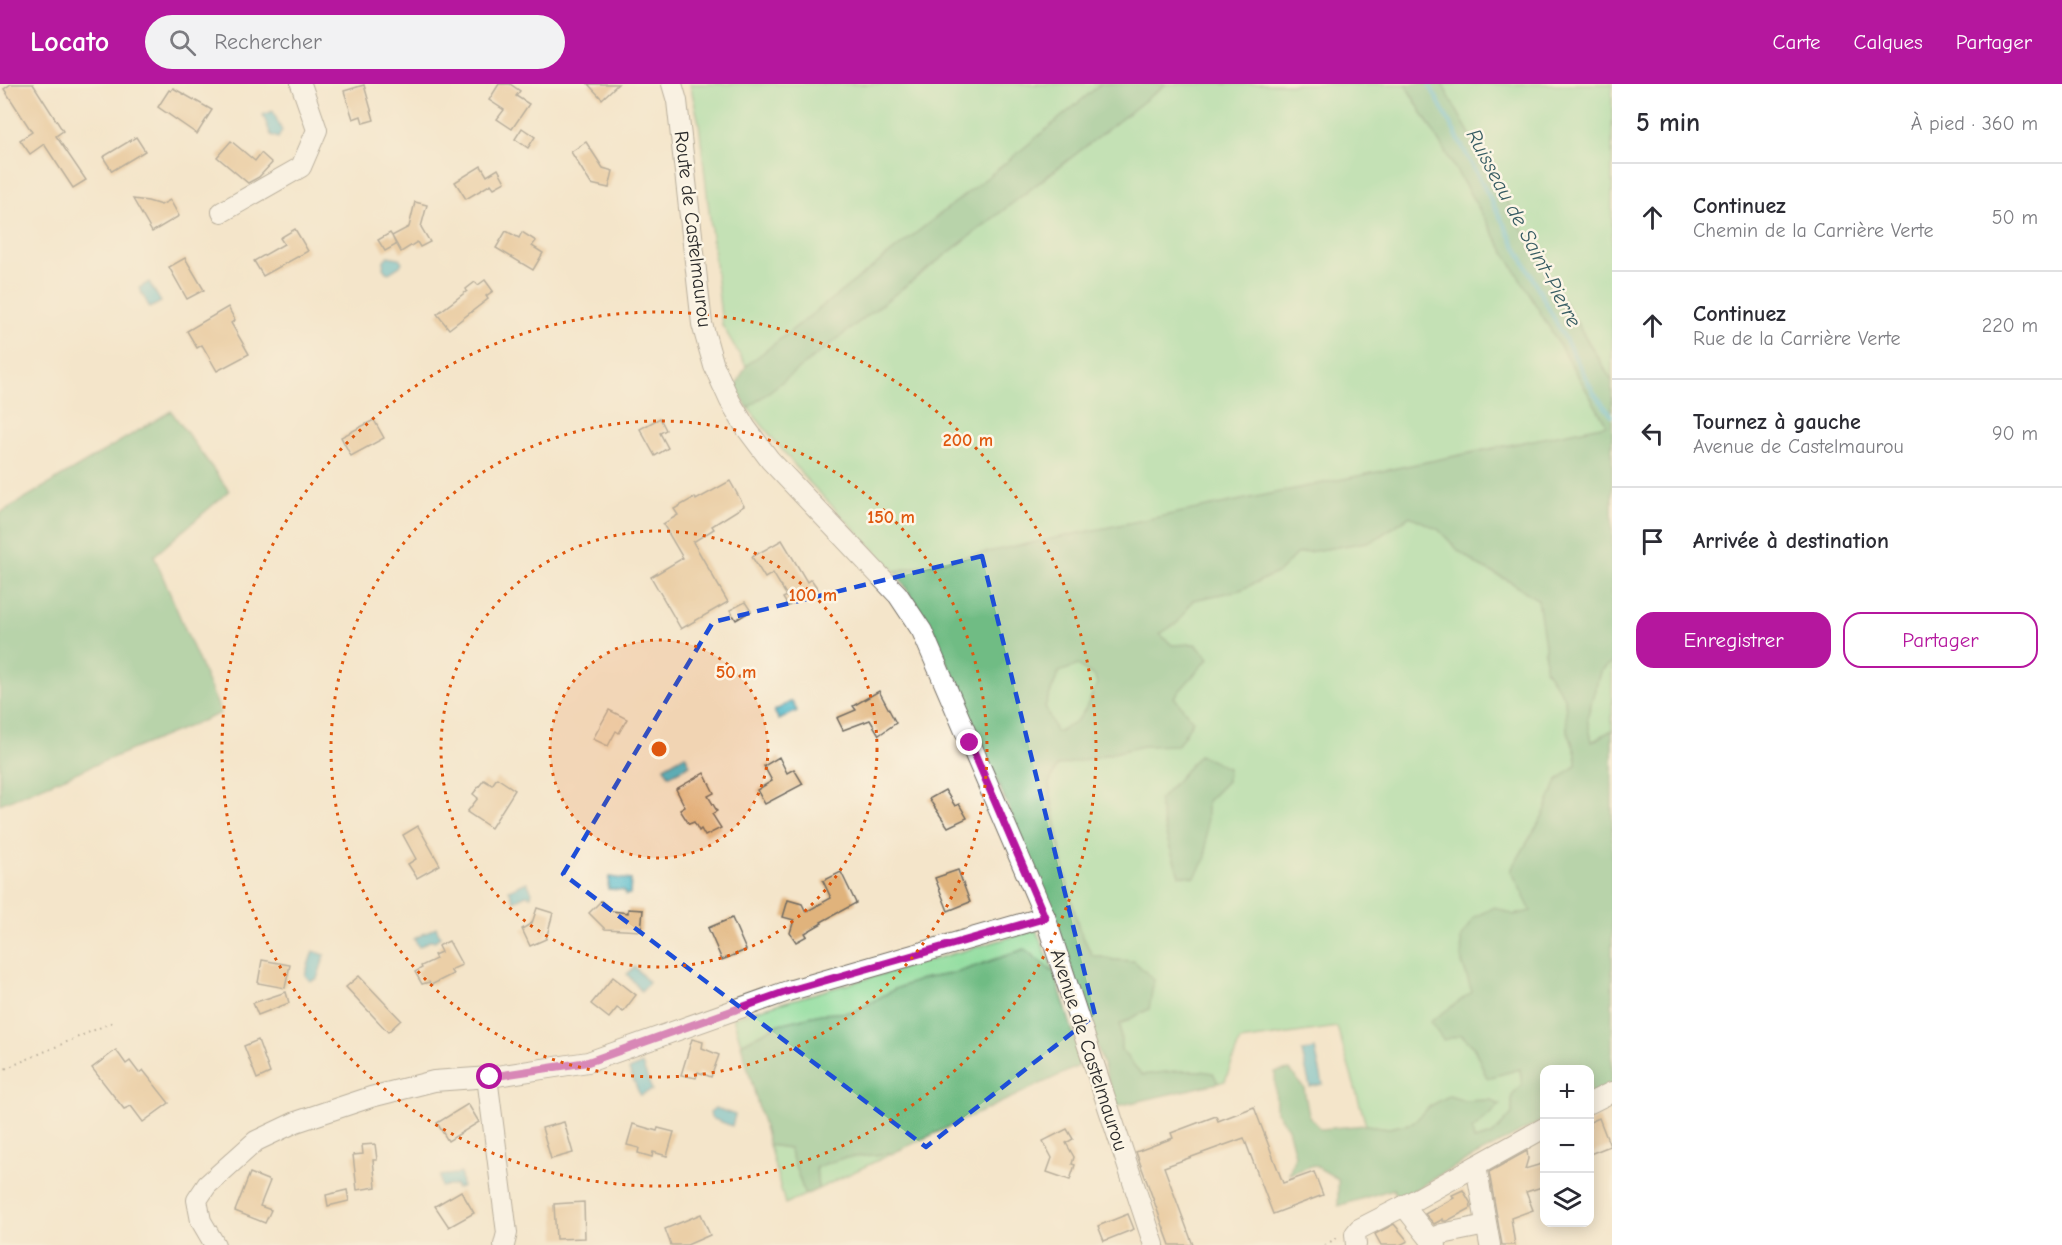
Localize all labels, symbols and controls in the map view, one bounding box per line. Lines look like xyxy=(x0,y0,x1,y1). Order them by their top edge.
search box xyxy=(145,15,565,69)
text: Locato xyxy=(30,26,109,58)
icon: search xyxy=(166,26,199,59)
text: Rechercher xyxy=(214,29,322,55)
text: Carte xyxy=(1773,30,1821,54)
text: Calques xyxy=(1854,30,1923,54)
text: Partager xyxy=(1956,30,2032,54)
text: 5 min xyxy=(1636,108,1700,138)
text: À pied · 360 m xyxy=(1911,112,2038,135)
water label: Ruisseau de Saint-Pierre xyxy=(1461,125,1587,332)
street label: Route de Castelmaurou xyxy=(670,130,716,328)
text: Continuez xyxy=(1693,193,1786,219)
icon: ahead xyxy=(1636,201,1669,234)
text: 50 m xyxy=(1992,206,2038,229)
text: Chemin de la Carrière Verte xyxy=(1693,219,1933,242)
text: Continuez xyxy=(1693,301,1786,327)
icon: ahead xyxy=(1636,309,1669,342)
text: 220 m xyxy=(1982,314,2038,337)
text: Rue de la Carrière Verte xyxy=(1693,327,1900,350)
text: Tournez à gauche xyxy=(1693,409,1861,435)
icon: left xyxy=(1636,417,1669,450)
text: 90 m xyxy=(1992,422,2038,445)
text: 200 m xyxy=(943,430,993,451)
text: Avenue de Castelmaurou xyxy=(1693,435,1904,458)
text: 150 m xyxy=(867,507,915,528)
icon: arrive xyxy=(1636,525,1669,558)
text: Arrivée à destination xyxy=(1693,528,1889,554)
text: 100 m xyxy=(789,585,837,606)
button: Enregistrer xyxy=(1636,612,1831,668)
button: Partager xyxy=(1843,612,2038,668)
text: 50 m xyxy=(716,662,756,683)
route end xyxy=(956,729,982,755)
centre of rings xyxy=(649,739,669,759)
street label: Avenue de Castelmaurou xyxy=(1045,946,1133,1154)
route start xyxy=(476,1063,502,1089)
map controls xyxy=(1540,1065,1594,1227)
button: + xyxy=(1540,1065,1594,1119)
button: − xyxy=(1540,1119,1594,1173)
button: layers xyxy=(1540,1173,1594,1227)

